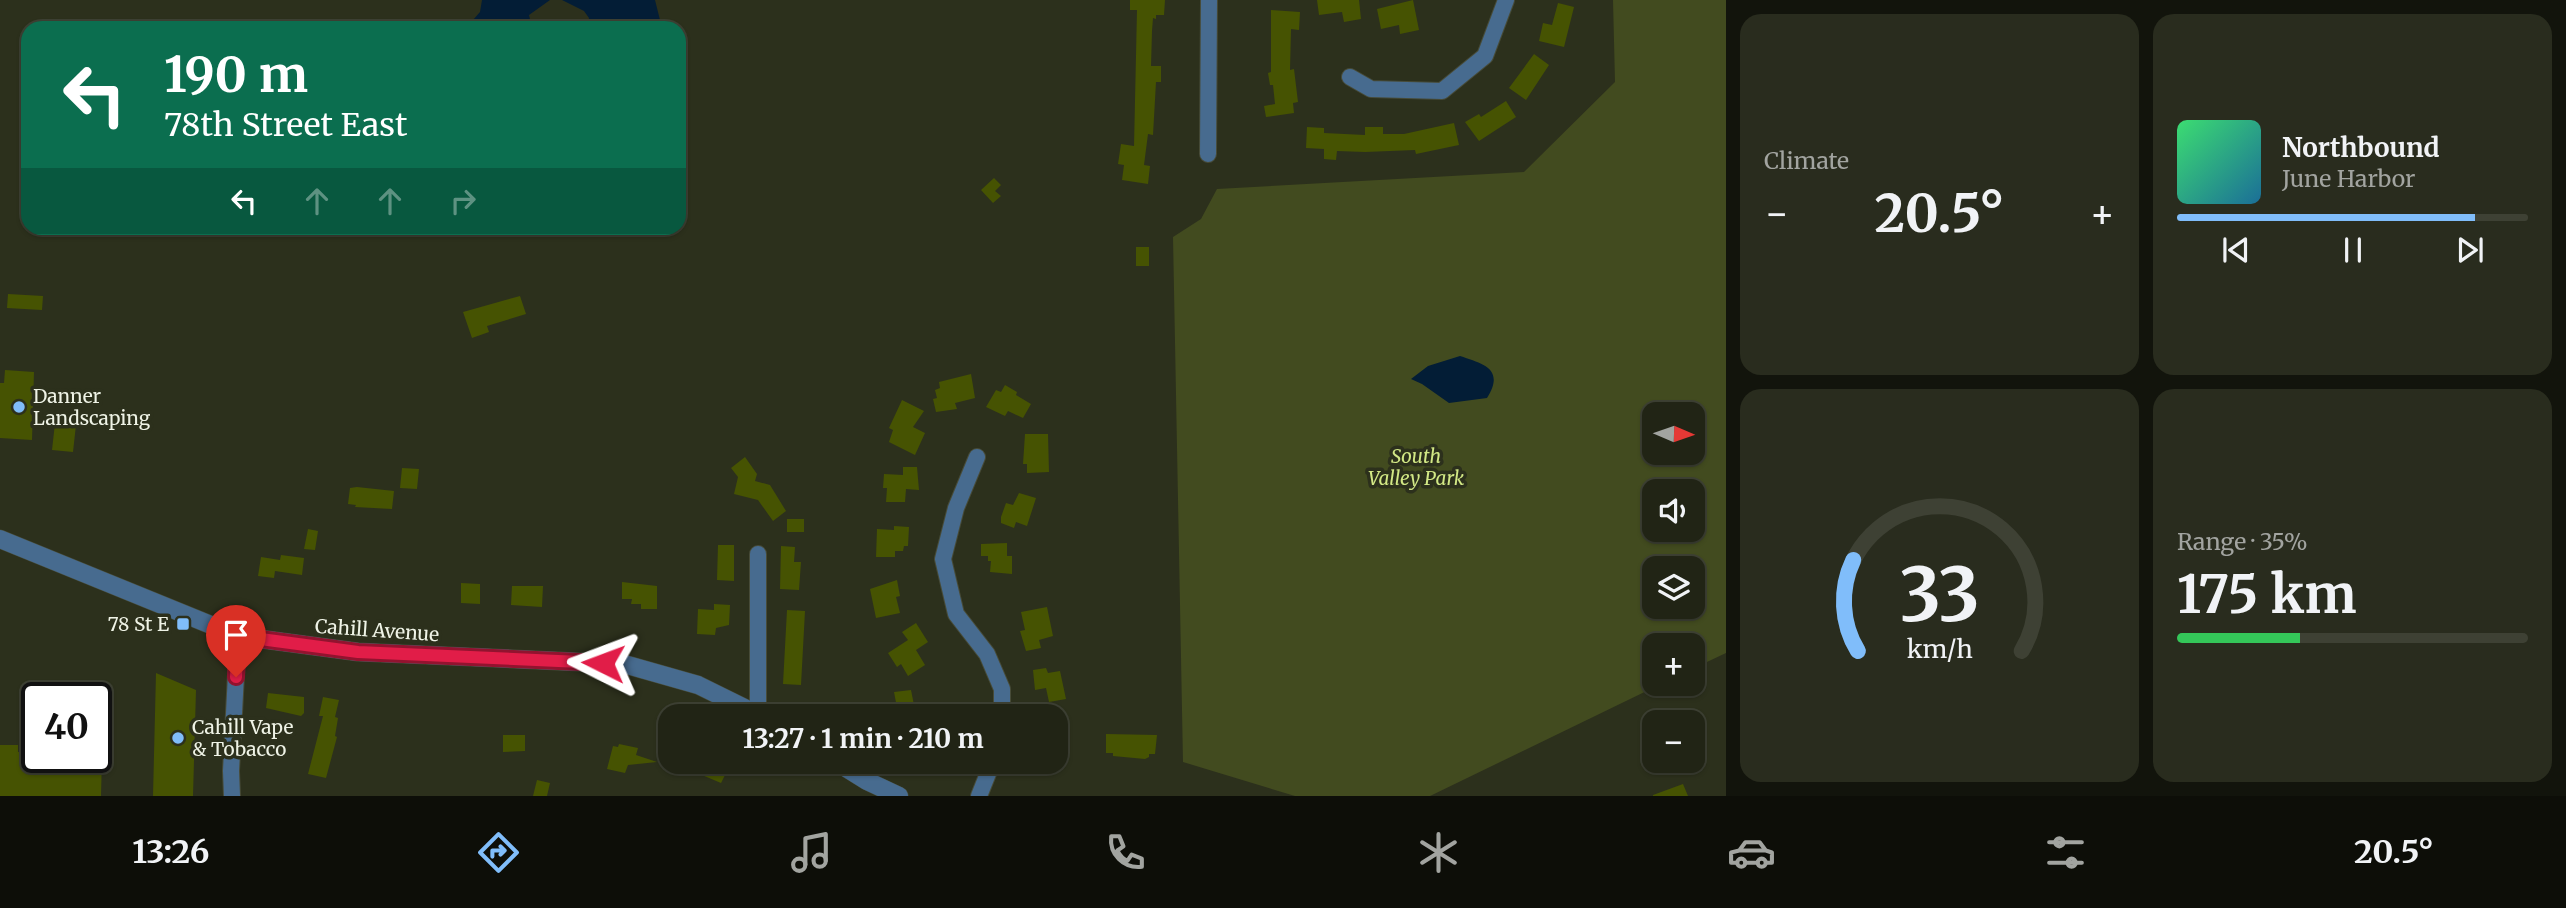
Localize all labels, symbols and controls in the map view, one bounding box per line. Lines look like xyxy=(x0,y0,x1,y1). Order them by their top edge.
text: 190 m xyxy=(164,44,308,105)
icon: left xyxy=(49,49,140,140)
text: 78th Street East xyxy=(164,105,407,145)
text: Northbound xyxy=(2282,131,2440,164)
text: Climate xyxy=(1764,146,1849,175)
text: June Harbor xyxy=(2282,164,2415,193)
text: 20.5° xyxy=(1875,181,2004,246)
icon: left xyxy=(225,182,263,220)
icon: ahead xyxy=(298,182,336,220)
icon: ahead xyxy=(371,182,409,220)
icon: right xyxy=(444,182,482,220)
text: − xyxy=(1764,190,1789,237)
text: + xyxy=(2090,190,2115,237)
icon: previous xyxy=(2217,231,2255,269)
icon: pause xyxy=(2334,231,2372,269)
icon: next xyxy=(2451,231,2489,269)
place label: Danner Landscaping xyxy=(33,384,151,430)
marker: Danner Landscaping xyxy=(11,399,27,415)
north arrow xyxy=(1642,402,1704,466)
map controls xyxy=(1642,402,1705,773)
park label: South Valley Park xyxy=(1368,444,1465,490)
button: sound xyxy=(1642,479,1705,542)
text: Range · 35% xyxy=(2177,527,2308,556)
text: 33 xyxy=(1899,550,1980,642)
button: layers xyxy=(1642,556,1705,619)
text: 175 km xyxy=(2177,562,2356,627)
pin xyxy=(206,605,266,677)
place label: 78 St E xyxy=(108,612,169,636)
street label: Cahill Avenue xyxy=(314,614,440,646)
marker: 78 St E xyxy=(175,616,191,632)
icon: arrive xyxy=(217,616,255,654)
position arrow xyxy=(566,626,640,700)
button: + xyxy=(1642,633,1705,696)
text: km/h xyxy=(1906,633,1973,665)
speed limit sign: 40 xyxy=(21,682,112,773)
button: − xyxy=(1642,710,1705,773)
place label: Cahill Vape & Tobacco xyxy=(192,715,294,761)
text: 13:27 · 1 min · 210 m xyxy=(742,722,984,755)
marker: Cahill Vape & Tobacco xyxy=(170,730,186,746)
icon: directions xyxy=(474,828,523,877)
icon: music xyxy=(787,828,836,877)
icon: phone xyxy=(1101,828,1150,877)
icon: climate xyxy=(1414,828,1463,877)
icon: car xyxy=(1727,828,1776,877)
icon: filters xyxy=(2041,828,2090,877)
text: 13:26 xyxy=(132,832,209,872)
text: 20.5° xyxy=(2354,832,2434,872)

